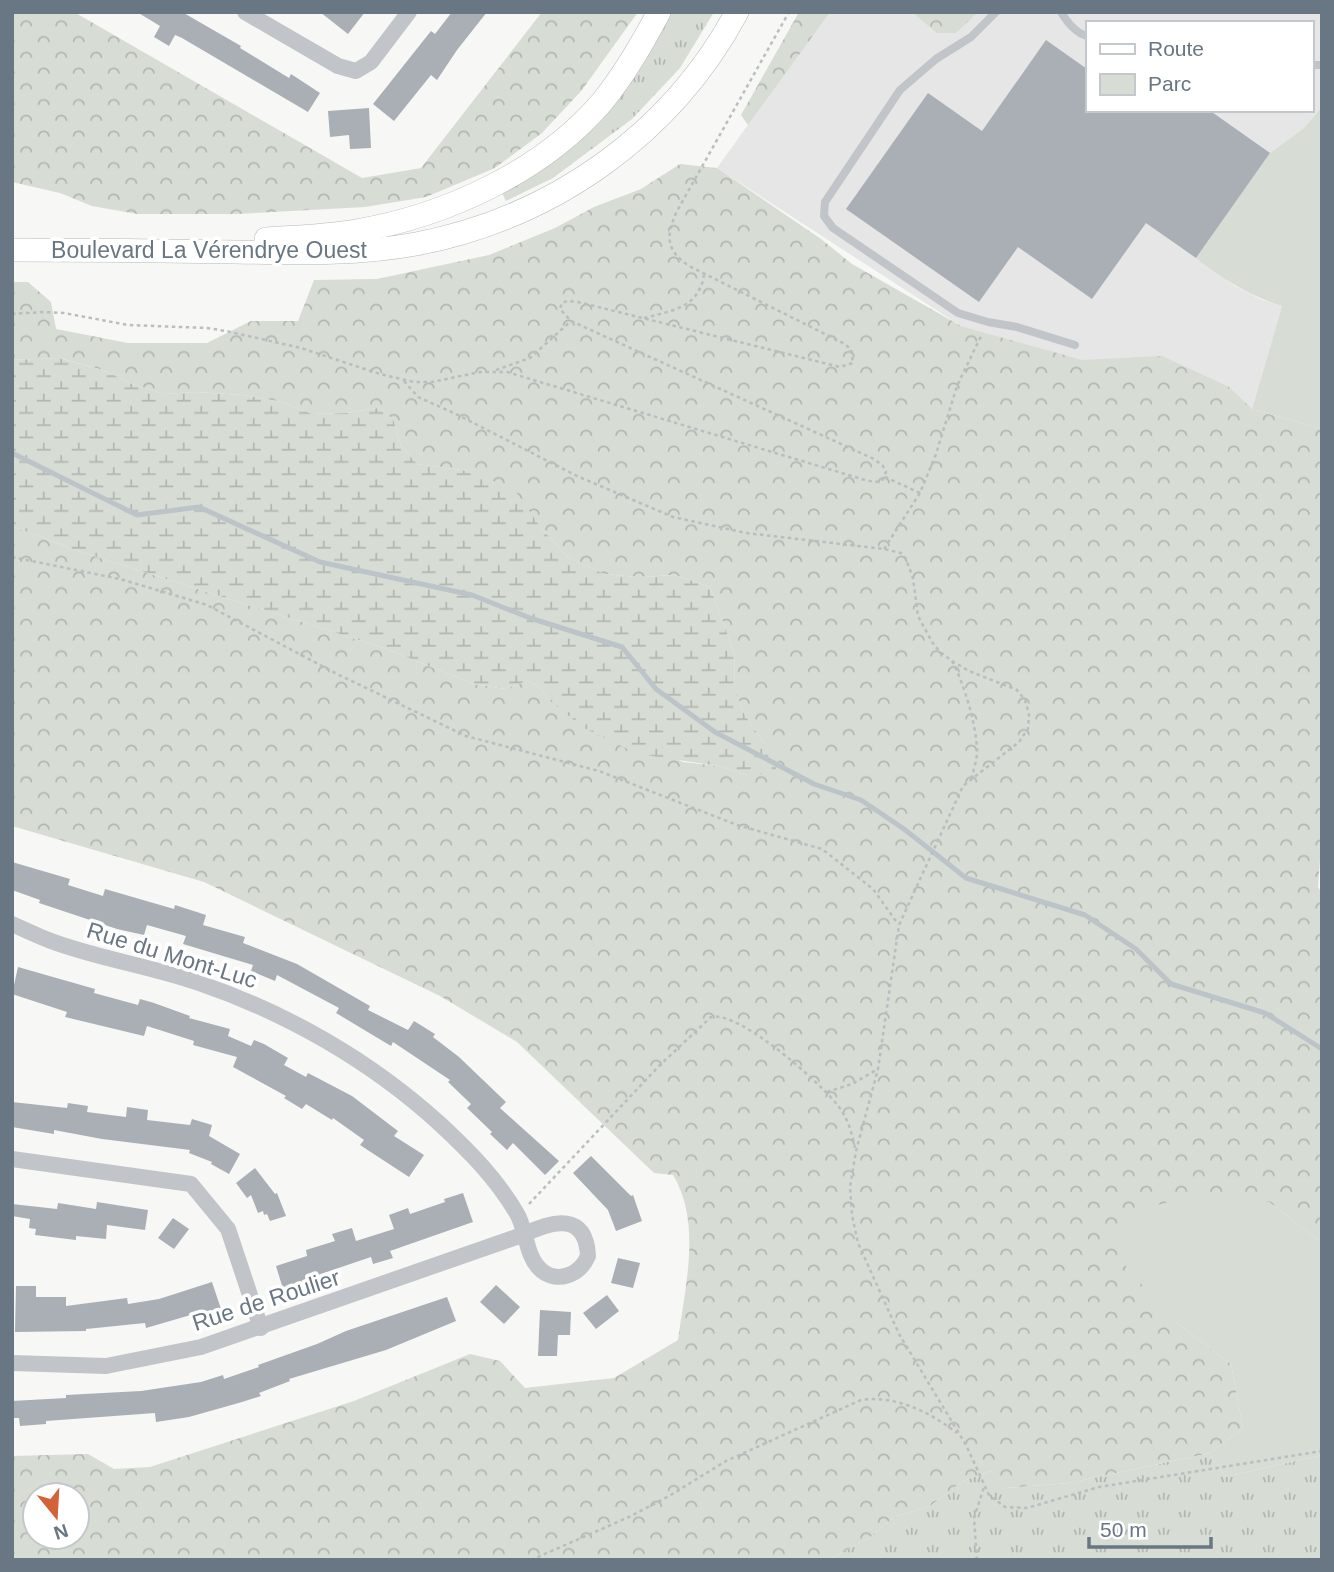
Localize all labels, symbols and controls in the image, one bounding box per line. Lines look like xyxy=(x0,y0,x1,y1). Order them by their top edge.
legend xyxy=(1086,21,1313,112)
text: Route xyxy=(1148,37,1204,60)
text: Parc xyxy=(1148,72,1191,95)
street label: Boulevard La Vérendrye Ouest xyxy=(51,237,368,263)
street label: Rue du Mont-Luc xyxy=(84,917,260,993)
street label: Rue de Roulier xyxy=(189,1264,343,1336)
north arrow xyxy=(21,1481,91,1551)
scale bar xyxy=(1089,1506,1212,1550)
text: 50 m xyxy=(1100,1518,1147,1541)
text: N xyxy=(51,1520,71,1544)

